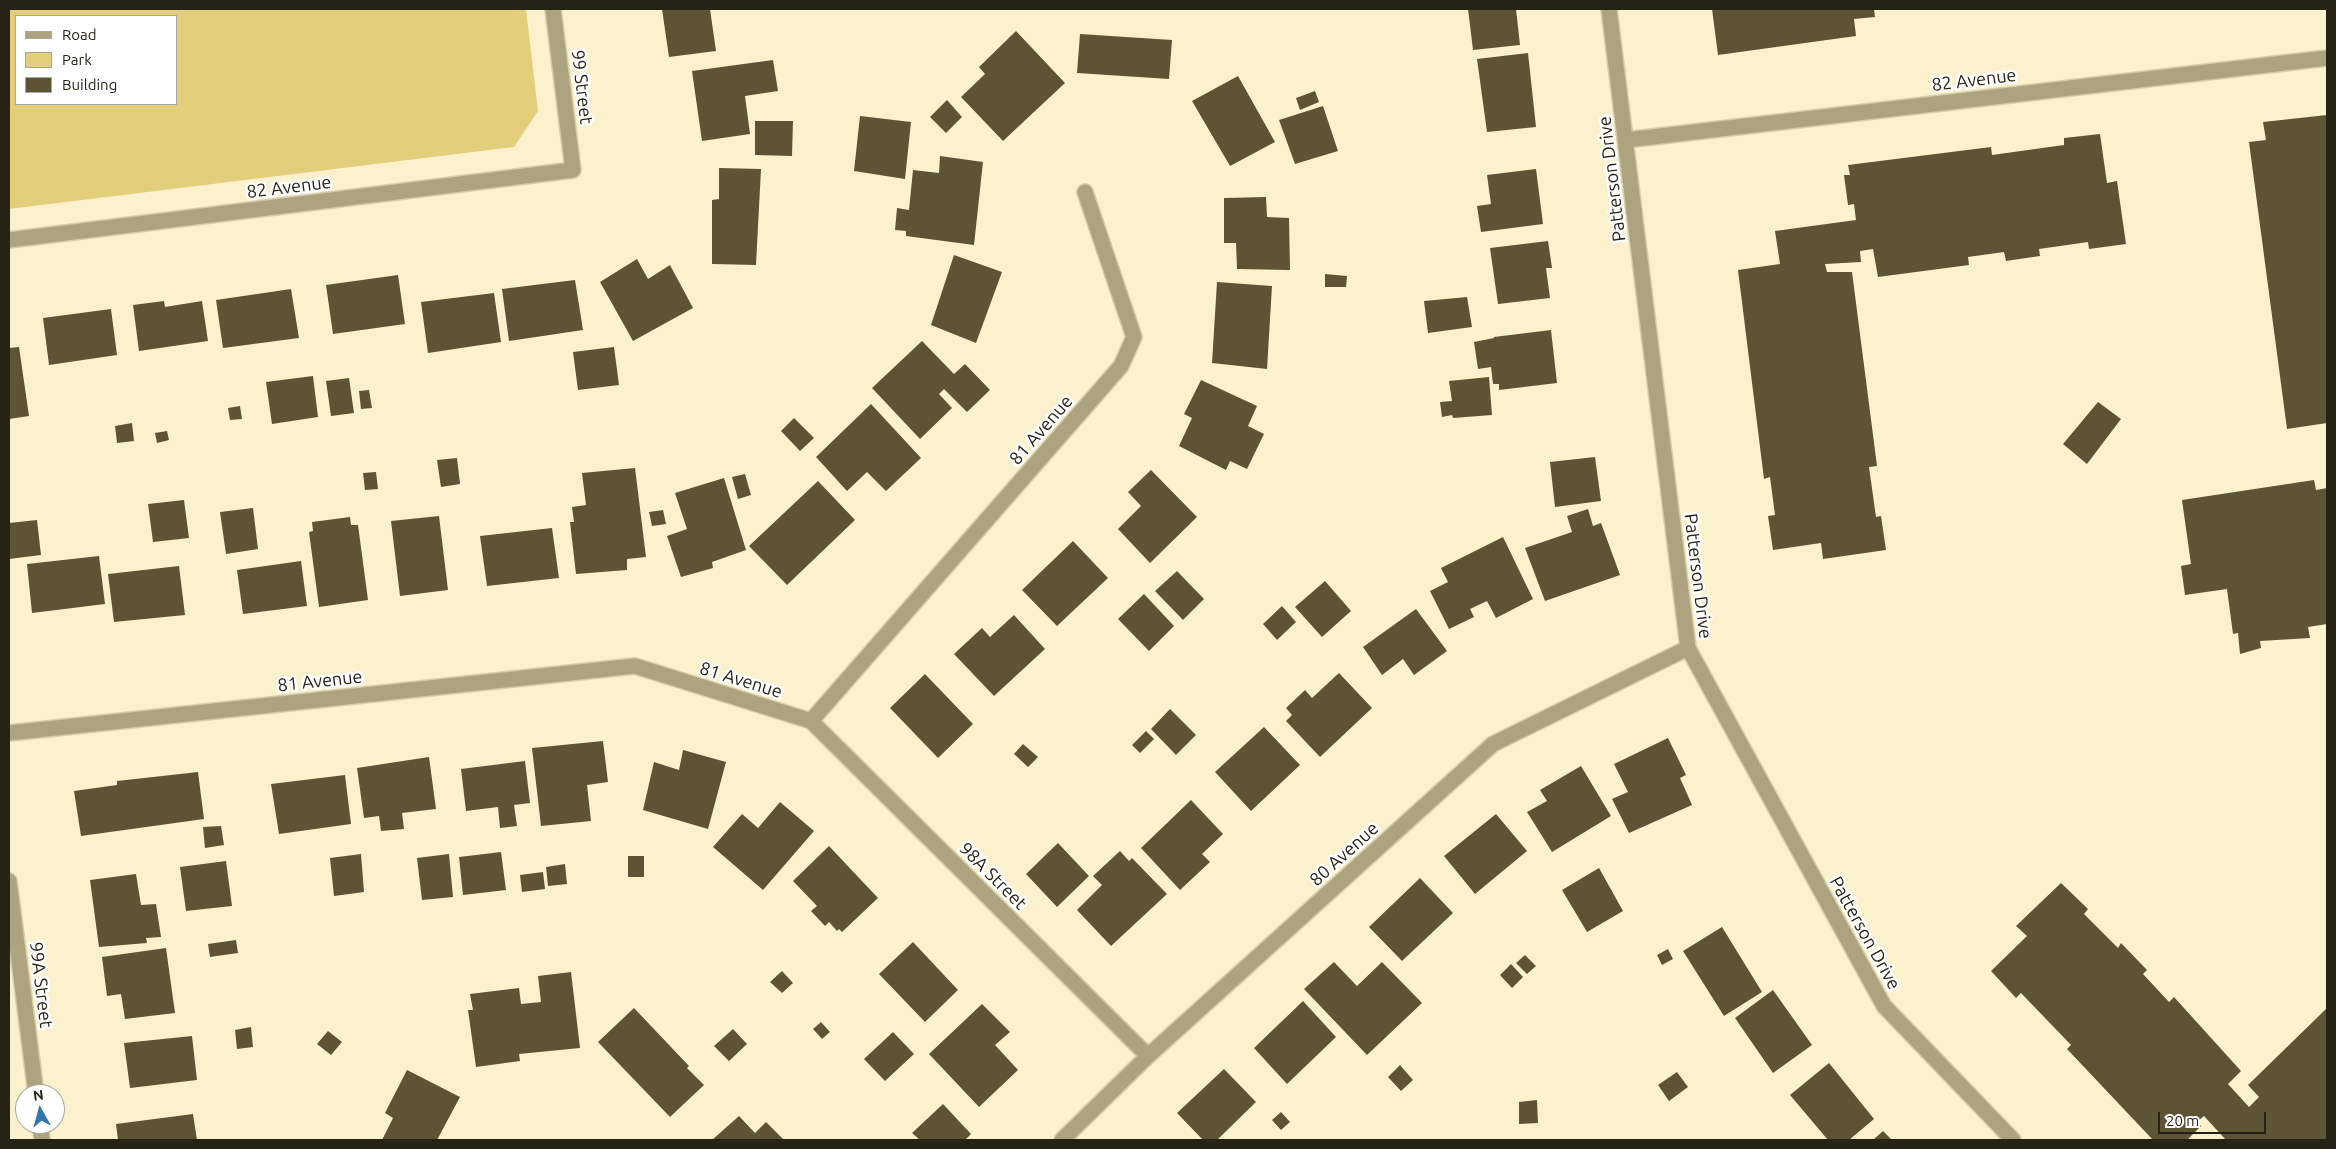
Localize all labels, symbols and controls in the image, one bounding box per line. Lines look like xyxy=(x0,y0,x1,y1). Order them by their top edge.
legend xyxy=(15,15,178,105)
text: Road xyxy=(62,26,97,43)
street label: 99 Street xyxy=(567,49,597,125)
text: Park xyxy=(62,51,92,68)
street label: 82 Avenue xyxy=(1930,64,2018,96)
text: Building xyxy=(62,76,117,93)
street label: Patterson Drive xyxy=(1594,115,1630,243)
street label: 82 Avenue xyxy=(245,171,333,203)
street label: 81 Avenue xyxy=(1005,391,1077,469)
street label: Patterson Drive xyxy=(1680,512,1716,640)
street label: 81 Avenue xyxy=(697,657,785,703)
street label: 81 Avenue xyxy=(277,666,363,696)
street label: 80 Avenue xyxy=(1305,818,1383,890)
street label: 98A Street xyxy=(955,838,1031,914)
street label: Patterson Drive xyxy=(1825,873,1905,993)
street label: 99A Street xyxy=(25,941,57,1029)
north arrow xyxy=(15,1084,65,1134)
text: N xyxy=(32,1087,44,1104)
scale bar xyxy=(2161,1102,2268,1134)
text: 20 m xyxy=(2166,1112,2199,1129)

